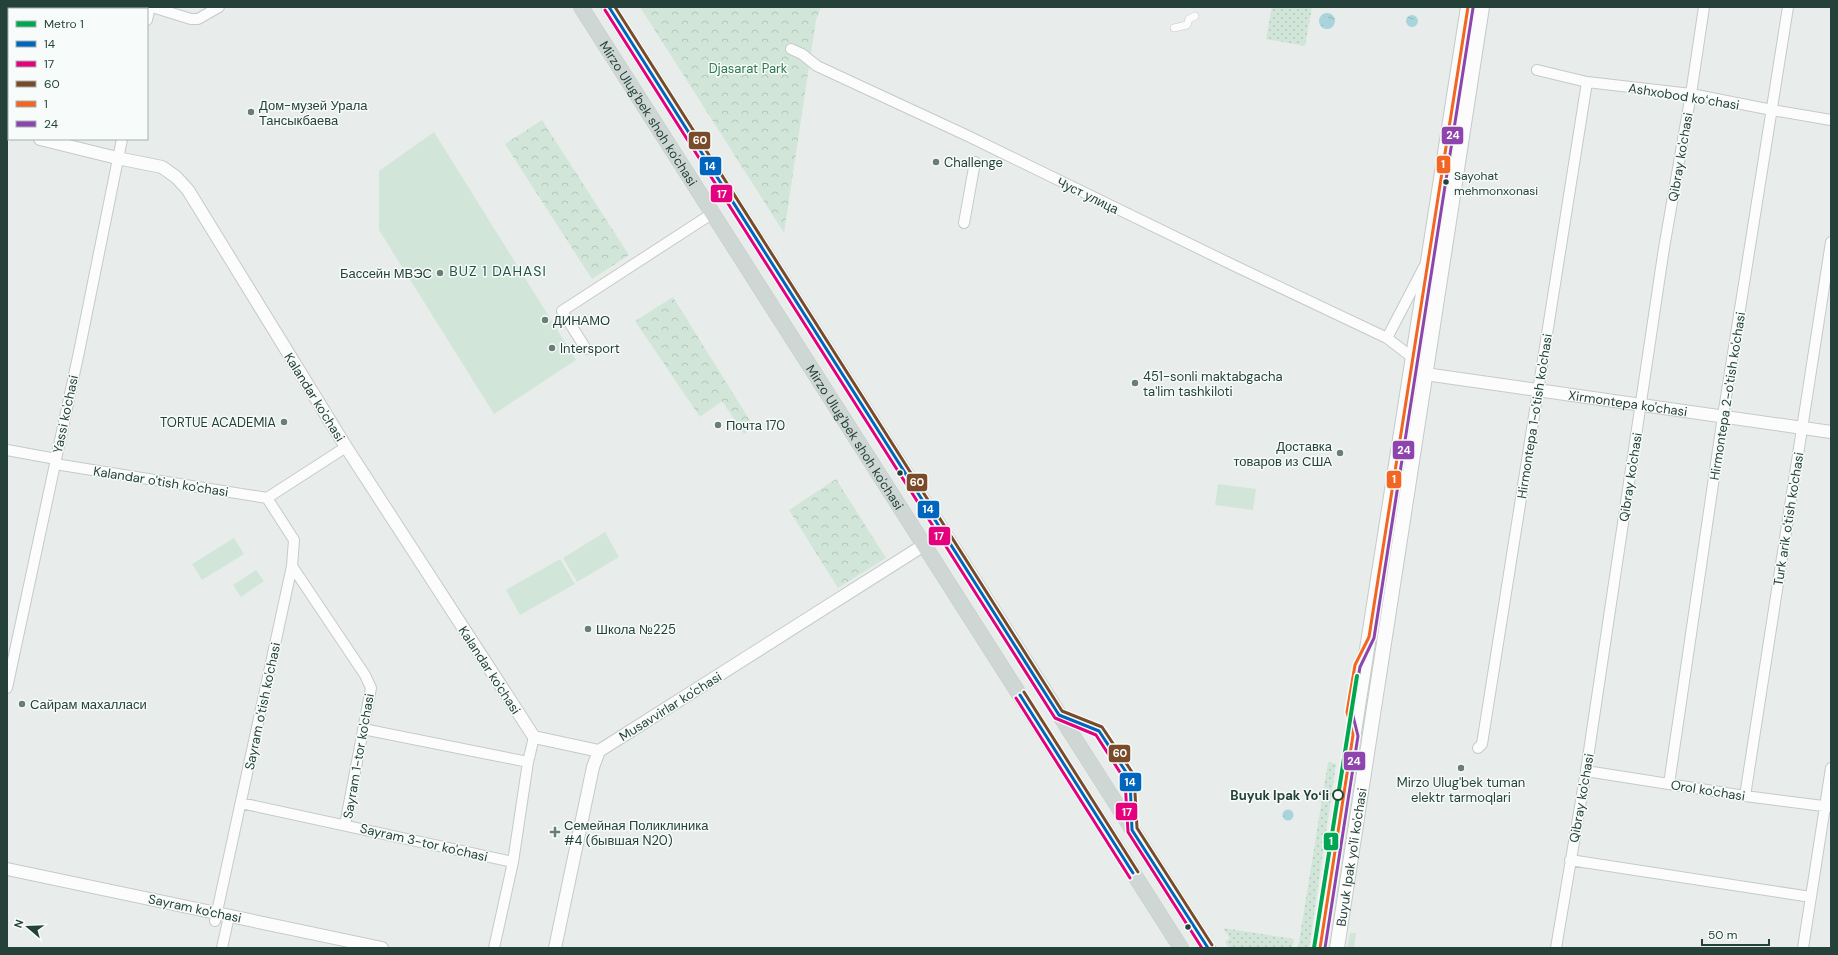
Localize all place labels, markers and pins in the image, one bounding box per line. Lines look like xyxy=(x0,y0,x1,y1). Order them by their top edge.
place label: Дом-музей Урала Тансыкбаева xyxy=(259,97,368,129)
marker: Дом-музей Урала Тансыкбаева xyxy=(246,107,256,117)
place label: Challenge xyxy=(944,154,1003,171)
marker: Challenge xyxy=(931,157,941,167)
place label: Sayohat mehmonxonasi xyxy=(1454,168,1538,199)
marker: Sayohat mehmonxonasi xyxy=(1441,177,1451,187)
place label: Бассейн МВЭС xyxy=(340,265,432,282)
marker: Бассейн МВЭС xyxy=(435,268,445,278)
place label: ДИНАМО xyxy=(553,312,610,329)
marker: ДИНАМО xyxy=(540,315,550,325)
place label: Intersport xyxy=(560,340,620,357)
marker: Intersport xyxy=(547,343,557,353)
place label: 451-sonli maktabgacha ta'lim tashkiloti xyxy=(1143,368,1283,400)
marker: 451-sonli maktabgacha ta'lim tashkiloti xyxy=(1130,378,1140,388)
place label: TORTUE ACADEMIA xyxy=(160,414,276,431)
marker: TORTUE ACADEMIA xyxy=(279,417,289,427)
place label: Почта 170 xyxy=(726,417,785,434)
marker: Почта 170 xyxy=(713,420,723,430)
place label: Доставка товаров из США xyxy=(1233,438,1333,470)
marker: Доставка товаров из США xyxy=(1335,448,1345,458)
unlabelled marker xyxy=(895,468,905,478)
place label: Школа №225 xyxy=(596,621,676,638)
marker: Школа №225 xyxy=(583,624,593,634)
place label: Сайрам махалласи xyxy=(30,696,147,713)
marker: Сайрам махалласи xyxy=(17,699,27,709)
marker: Mirzo Ulug'bek tuman elektr tarmoqlari xyxy=(1456,763,1466,773)
place label: Mirzo Ulug'bek tuman elektr tarmoqlari xyxy=(1397,774,1525,806)
place label: Buyuk Ipak Yoʻli xyxy=(1230,787,1329,804)
marker: Buyuk Ipak Yoʻli xyxy=(1332,789,1344,801)
place label: Семейная Поликлиника #4 (бывшая N20) xyxy=(564,817,709,849)
marker: Семейная Поликлиника #4 (бывшая N20) xyxy=(549,826,561,838)
unlabelled marker xyxy=(1183,922,1193,932)

